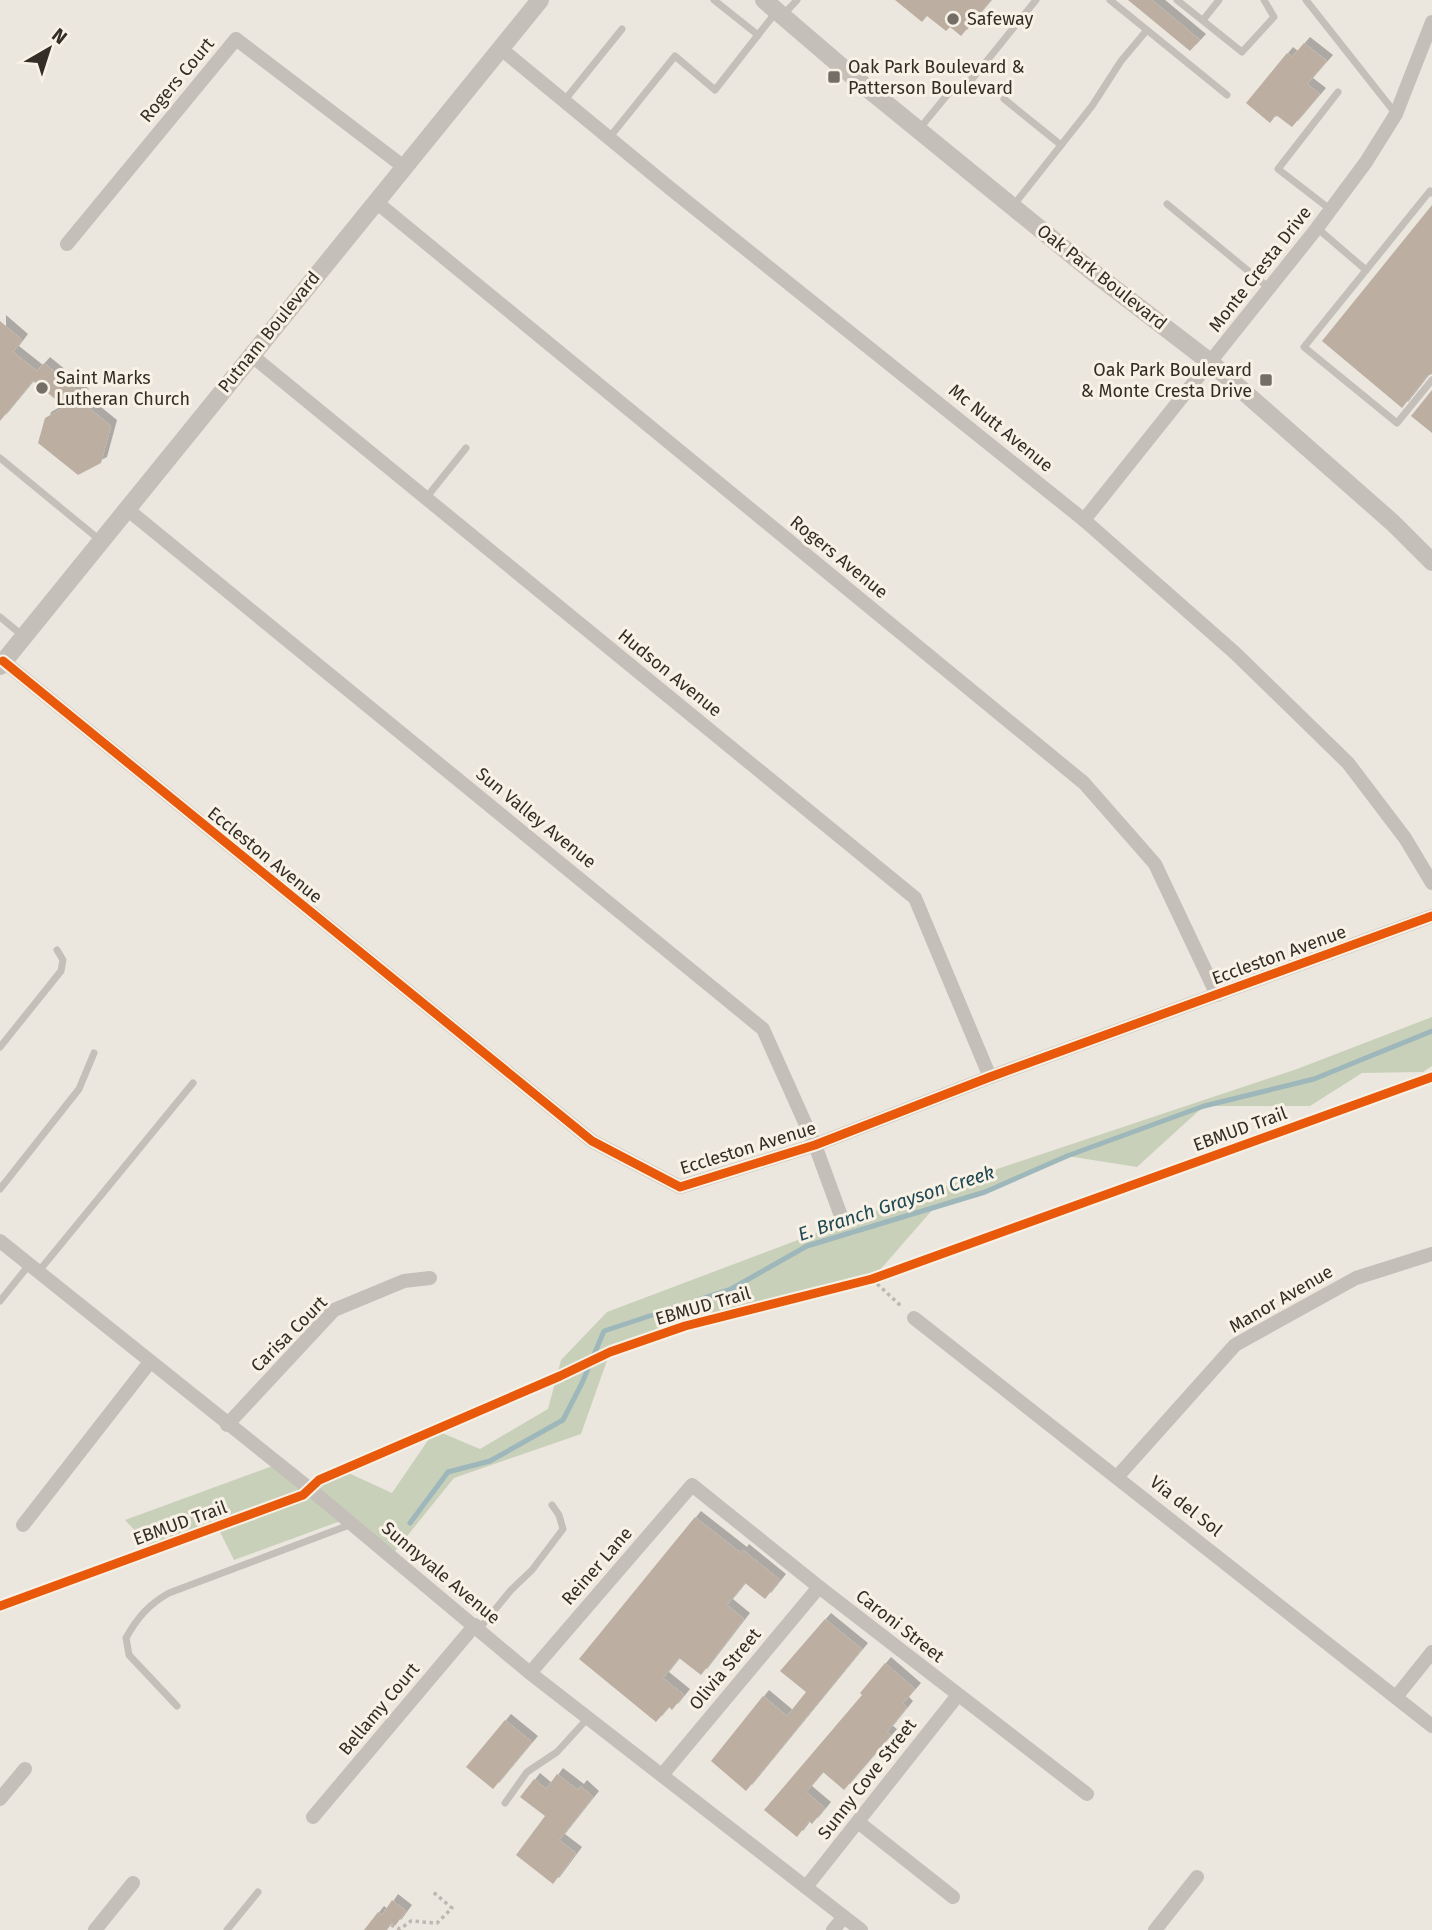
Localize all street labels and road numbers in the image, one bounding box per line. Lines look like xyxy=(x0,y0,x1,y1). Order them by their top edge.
street label: Rogers Court xyxy=(135,33,219,127)
street label: Monte Cresta Drive xyxy=(1204,202,1316,336)
street label: Oak Park Boulevard xyxy=(1033,219,1171,335)
street label: Putnam Boulevard xyxy=(213,267,325,397)
street label: Mc Nutt Avenue xyxy=(944,379,1058,477)
street label: Rogers Avenue xyxy=(786,511,892,603)
street label: Hudson Avenue xyxy=(614,624,726,722)
street label: Sun Valley Avenue xyxy=(472,763,600,873)
street label: Eccleston Avenue xyxy=(203,802,327,908)
street label: Eccleston Avenue xyxy=(1209,920,1349,990)
street label: EBMUD Trail xyxy=(1190,1102,1290,1156)
street label: Eccleston Avenue xyxy=(677,1117,819,1179)
street label: Manor Avenue xyxy=(1225,1260,1337,1338)
street label: EBMUD Trail xyxy=(653,1282,753,1330)
street label: Carisa Court xyxy=(246,1291,332,1377)
street label: Via del Sol xyxy=(1145,1471,1227,1541)
street label: EBMUD Trail xyxy=(130,1496,230,1550)
street label: Sunnyvale Avenue xyxy=(377,1517,505,1629)
street label: Reiner Lane xyxy=(557,1522,637,1610)
street label: Caroni Street xyxy=(852,1585,949,1668)
street label: Olivia Street xyxy=(684,1623,766,1714)
street label: Bellamy Court xyxy=(334,1658,424,1760)
street label: Sunny Cove Street xyxy=(813,1714,921,1844)

